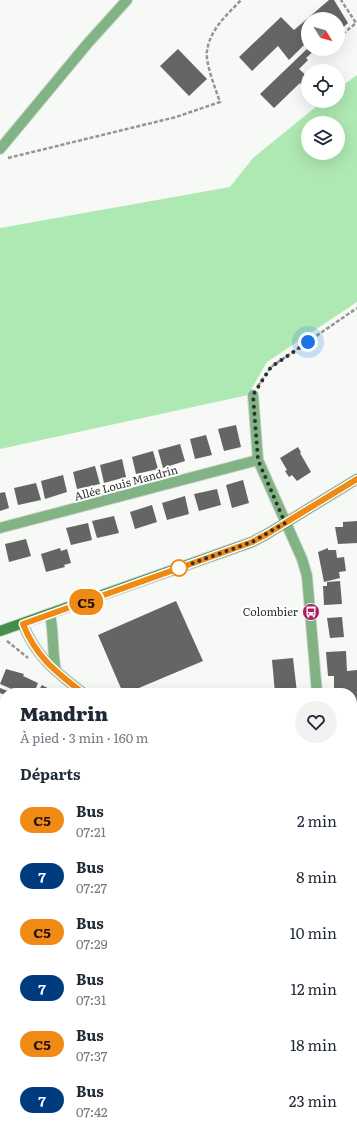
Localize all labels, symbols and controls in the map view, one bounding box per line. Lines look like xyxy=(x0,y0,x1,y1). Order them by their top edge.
north arrow xyxy=(301,12,345,56)
map controls xyxy=(301,12,345,160)
button: locate xyxy=(301,64,345,108)
button: layers xyxy=(301,116,345,160)
your location xyxy=(298,332,318,352)
street label: Allée Louis Mandrin xyxy=(72,460,179,504)
unlabelled marker xyxy=(170,559,188,577)
line badge: C5 xyxy=(68,589,104,615)
text: C5 xyxy=(77,592,95,612)
bus stop icon: Colombier xyxy=(301,602,321,622)
place label: Colombier xyxy=(243,603,299,619)
text: Mandrin xyxy=(20,699,108,727)
button: heart xyxy=(295,701,337,743)
text: À pied · 3 min · 160 m xyxy=(20,728,148,747)
text: Départs xyxy=(20,762,80,785)
text: Bus xyxy=(76,799,104,822)
text: 2 min xyxy=(297,809,337,832)
text: C5 xyxy=(33,810,51,830)
text: 07:21 xyxy=(76,822,106,841)
text: Bus xyxy=(76,855,104,878)
text: 8 min xyxy=(296,865,337,888)
text: 7 xyxy=(38,866,46,886)
text: 07:27 xyxy=(76,878,107,897)
text: Bus xyxy=(76,911,104,934)
text: 10 min xyxy=(290,921,337,944)
text: C5 xyxy=(33,922,51,942)
text: 07:29 xyxy=(76,934,107,953)
text: Bus xyxy=(76,967,104,990)
text: 12 min xyxy=(291,977,337,1000)
text: 7 xyxy=(38,978,46,998)
text: 07:31 xyxy=(76,990,106,1009)
text: Bus xyxy=(76,1023,104,1046)
text: 18 min xyxy=(290,1033,337,1056)
text: C5 xyxy=(33,1034,51,1054)
text: 07:37 xyxy=(76,1046,107,1065)
text: Bus xyxy=(76,1079,104,1102)
text: 23 min xyxy=(289,1089,337,1112)
text: 7 xyxy=(38,1090,46,1110)
text: 07:42 xyxy=(76,1102,108,1121)

